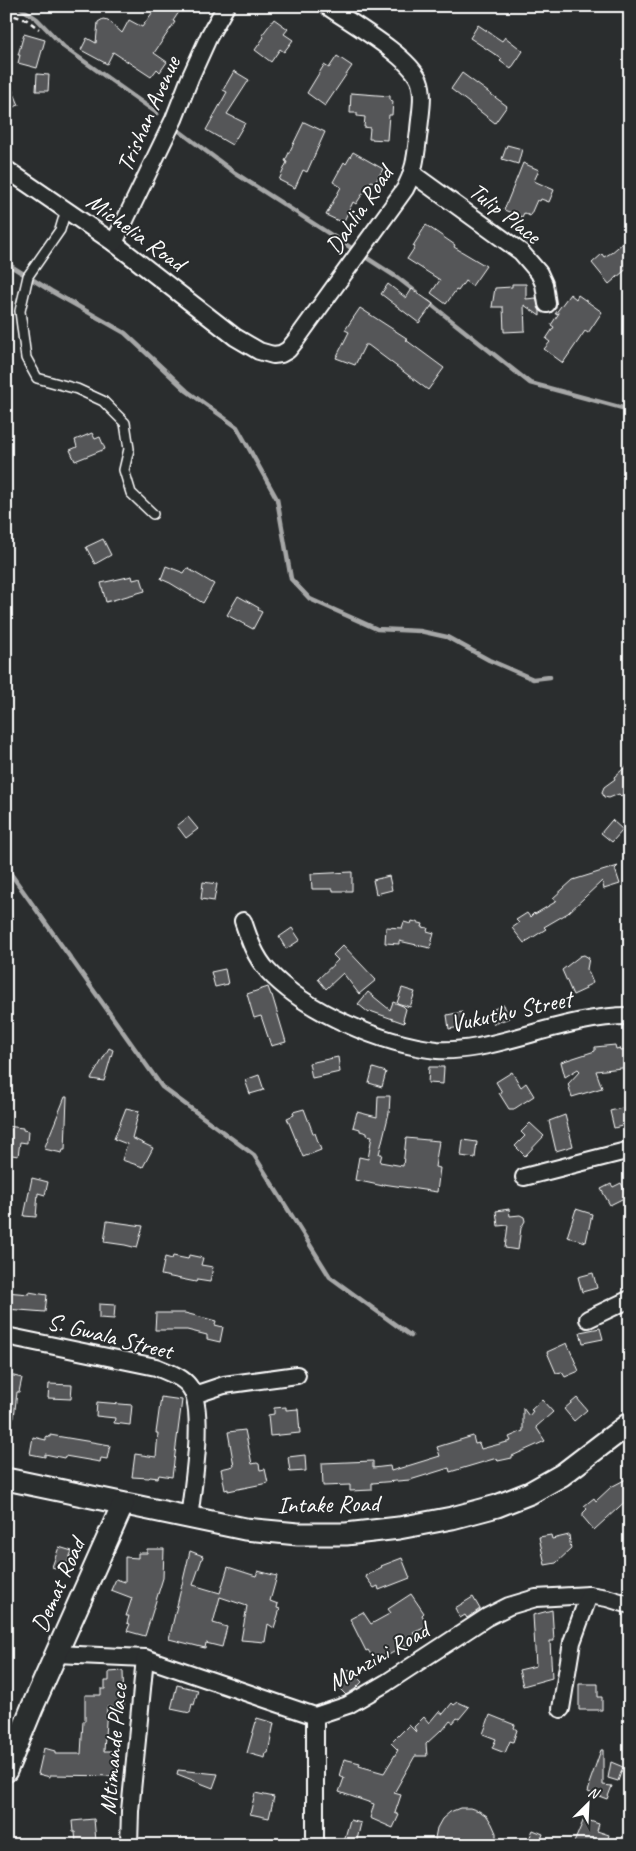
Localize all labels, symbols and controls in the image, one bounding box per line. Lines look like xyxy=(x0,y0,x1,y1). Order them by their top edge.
street label: Trishan Avenue xyxy=(109,50,188,176)
street label: Dahlia Road xyxy=(319,157,401,260)
street label: Tulip Place xyxy=(463,176,549,252)
street label: Michelia Road xyxy=(81,186,194,280)
street label: Vukuthu Street xyxy=(447,983,578,1039)
street label: S. Gwala Street xyxy=(44,1306,178,1367)
street label: Intake Road xyxy=(277,1488,383,1520)
street label: Demat Road xyxy=(24,1530,93,1636)
street label: Manzini Road xyxy=(322,1613,437,1697)
street label: Mtimande Place xyxy=(92,1680,134,1816)
north arrow xyxy=(564,1778,614,1828)
text: N xyxy=(586,1783,603,1803)

